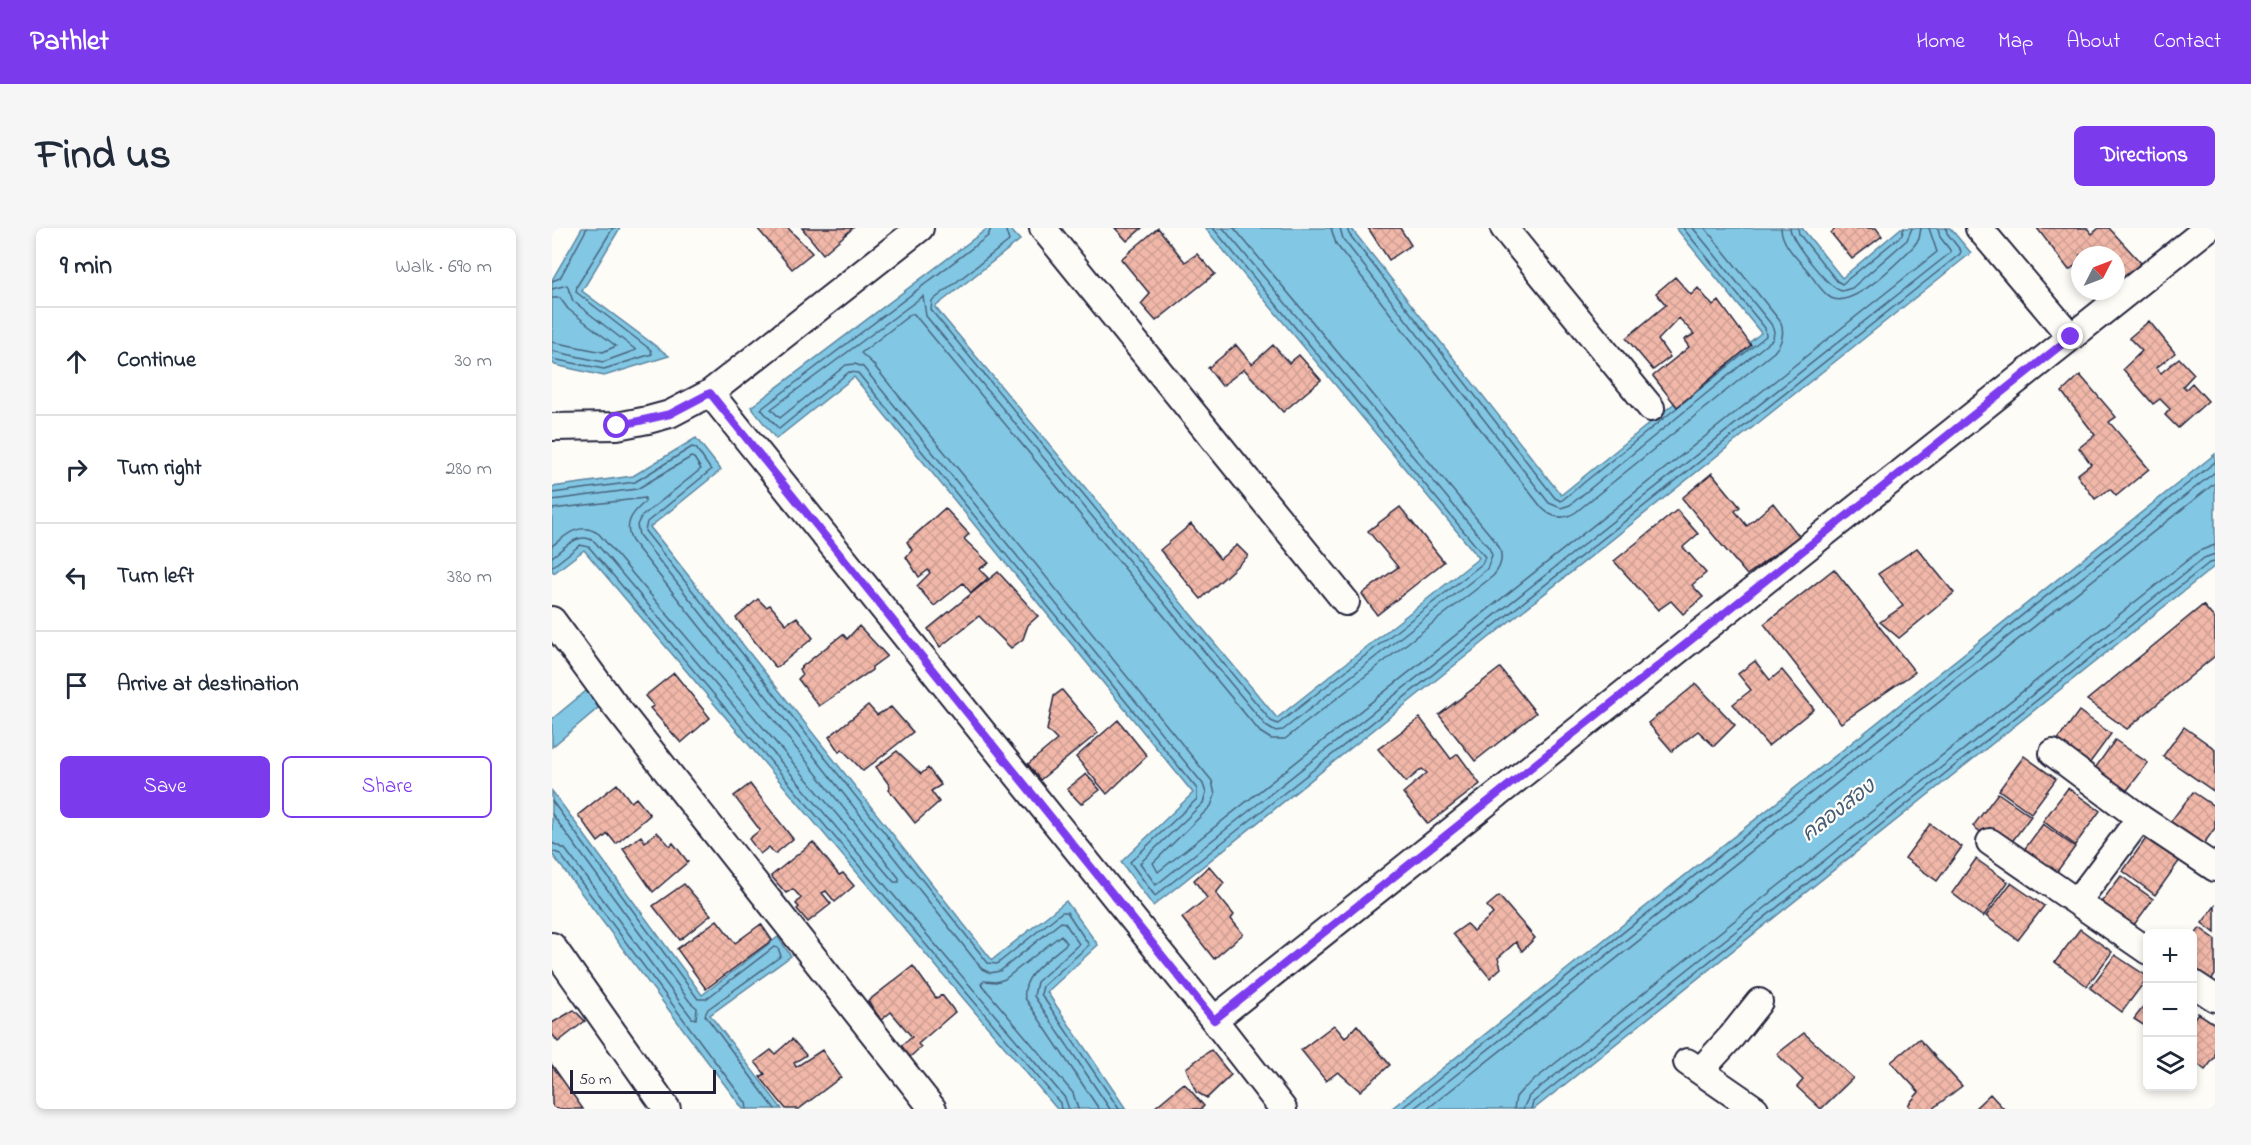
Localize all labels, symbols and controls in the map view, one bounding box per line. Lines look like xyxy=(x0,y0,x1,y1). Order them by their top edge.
text: Pathlet xyxy=(30,22,109,63)
text: Home xyxy=(1916,27,1965,57)
text: Map xyxy=(1998,27,2033,57)
text: About xyxy=(2066,27,2120,57)
text: Contact xyxy=(2153,27,2221,57)
text: Find us xyxy=(36,126,171,187)
button: Directions xyxy=(2074,126,2215,186)
north arrow xyxy=(2071,246,2125,300)
text: 9 min xyxy=(60,248,112,286)
text: Walk · 690 m xyxy=(395,253,492,282)
route end xyxy=(2057,323,2083,349)
icon: ahead xyxy=(60,345,93,378)
text: Continue xyxy=(117,345,196,377)
text: 30 m xyxy=(455,347,492,376)
route start xyxy=(603,412,629,438)
icon: right xyxy=(60,453,93,486)
text: Turn right xyxy=(117,453,202,485)
text: 280 m xyxy=(445,455,492,484)
icon: left xyxy=(60,561,93,594)
text: Turn left xyxy=(117,561,194,593)
text: 380 m xyxy=(447,563,492,592)
icon: arrive xyxy=(60,669,93,702)
text: Arrive at destination xyxy=(117,669,299,701)
button: Save xyxy=(60,756,270,818)
button: Share xyxy=(282,756,492,818)
water label: คลองสอง xyxy=(1796,771,1884,849)
map controls xyxy=(2143,929,2197,1091)
button: + xyxy=(2143,929,2197,983)
button: − xyxy=(2143,983,2197,1037)
button: layers xyxy=(2143,1037,2197,1091)
scale bar xyxy=(570,1067,716,1094)
text: 50 m xyxy=(579,1068,611,1092)

